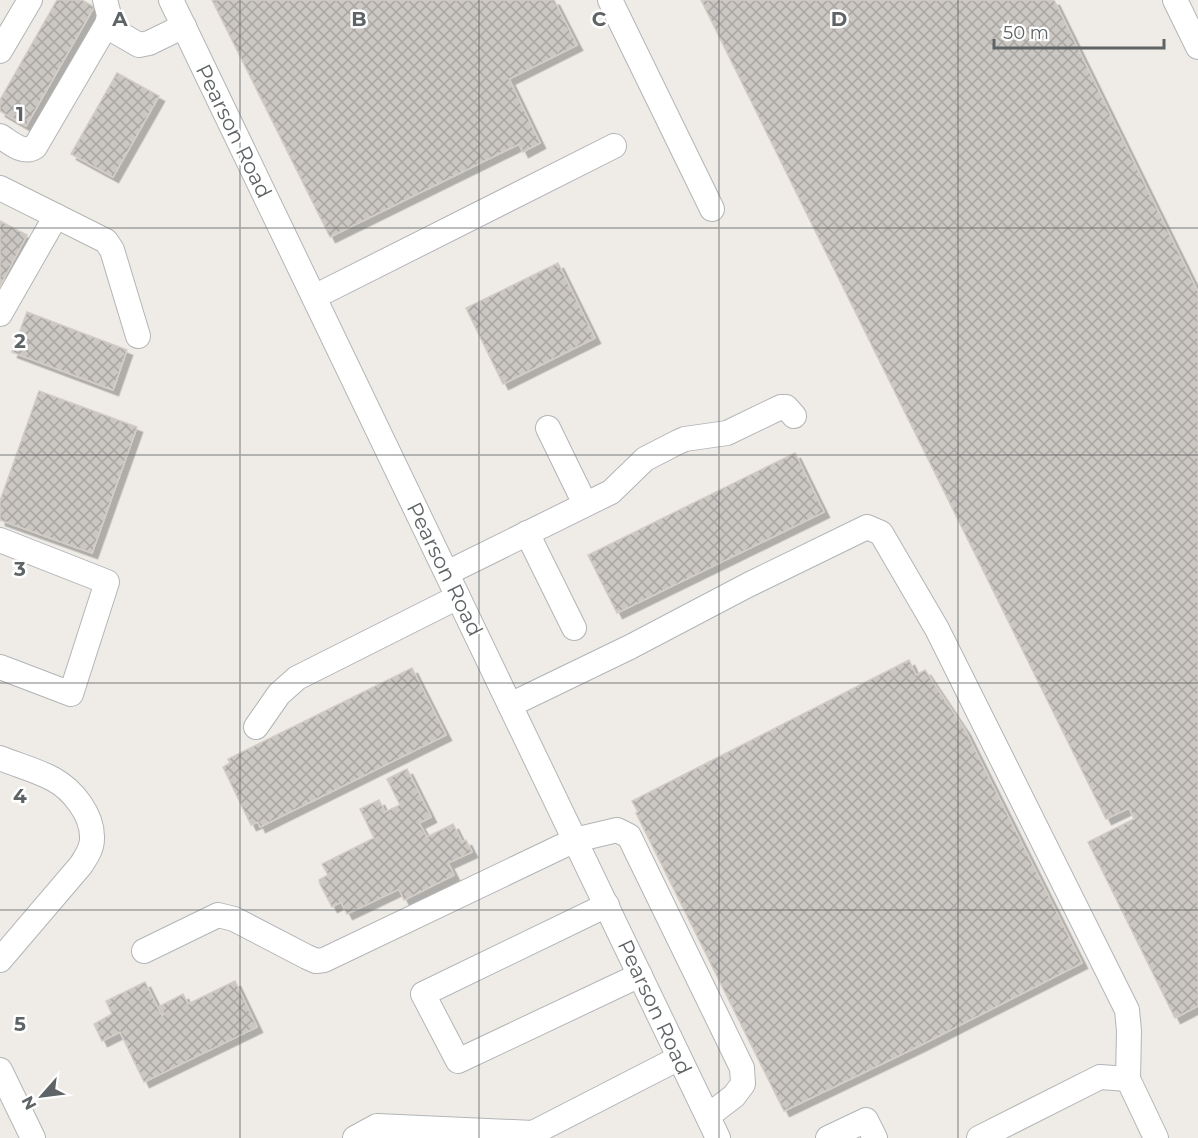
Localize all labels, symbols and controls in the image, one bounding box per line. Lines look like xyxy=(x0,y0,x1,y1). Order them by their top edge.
text: A xyxy=(111,7,128,31)
text: B xyxy=(351,7,367,31)
text: C xyxy=(592,7,607,31)
text: D xyxy=(831,7,847,31)
scale bar xyxy=(994,12,1164,50)
text: 50 m xyxy=(1003,22,1049,44)
street label: Pearson Road xyxy=(191,60,277,202)
text: 1 xyxy=(16,102,24,126)
text: 2 xyxy=(14,329,26,353)
street label: Pearson Road xyxy=(402,498,488,640)
text: 3 xyxy=(13,557,26,581)
text: 4 xyxy=(13,784,27,808)
street label: Pearson Road xyxy=(613,936,697,1078)
text: 5 xyxy=(14,1012,26,1036)
north arrow xyxy=(12,1066,72,1126)
text: N xyxy=(18,1093,41,1113)

